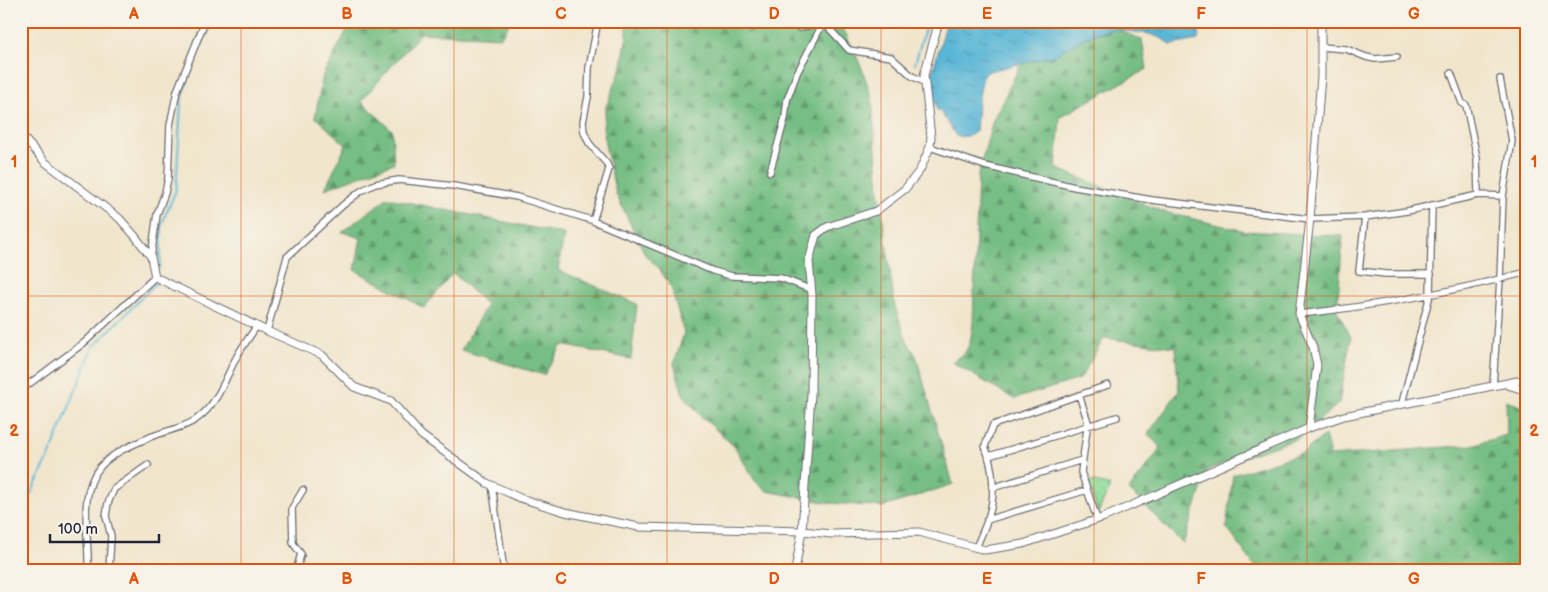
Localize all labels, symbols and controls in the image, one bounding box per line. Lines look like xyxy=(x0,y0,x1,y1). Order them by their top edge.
text: A xyxy=(128,5,139,24)
text: B xyxy=(341,5,353,24)
text: C xyxy=(555,5,567,24)
text: D xyxy=(768,5,780,24)
text: E xyxy=(982,5,992,24)
text: F xyxy=(1196,5,1206,24)
text: G xyxy=(1408,5,1420,24)
text: 1 xyxy=(11,153,17,172)
text: 1 xyxy=(1531,153,1537,172)
text: 2 xyxy=(9,422,19,441)
text: 2 xyxy=(1529,422,1539,441)
scale bar xyxy=(50,512,159,544)
text: 100 m xyxy=(58,520,98,539)
text: A xyxy=(128,570,139,589)
text: B xyxy=(341,570,353,589)
text: C xyxy=(555,570,567,589)
text: D xyxy=(768,570,780,589)
text: E xyxy=(982,570,992,589)
text: F xyxy=(1196,570,1206,589)
text: G xyxy=(1408,570,1420,589)

